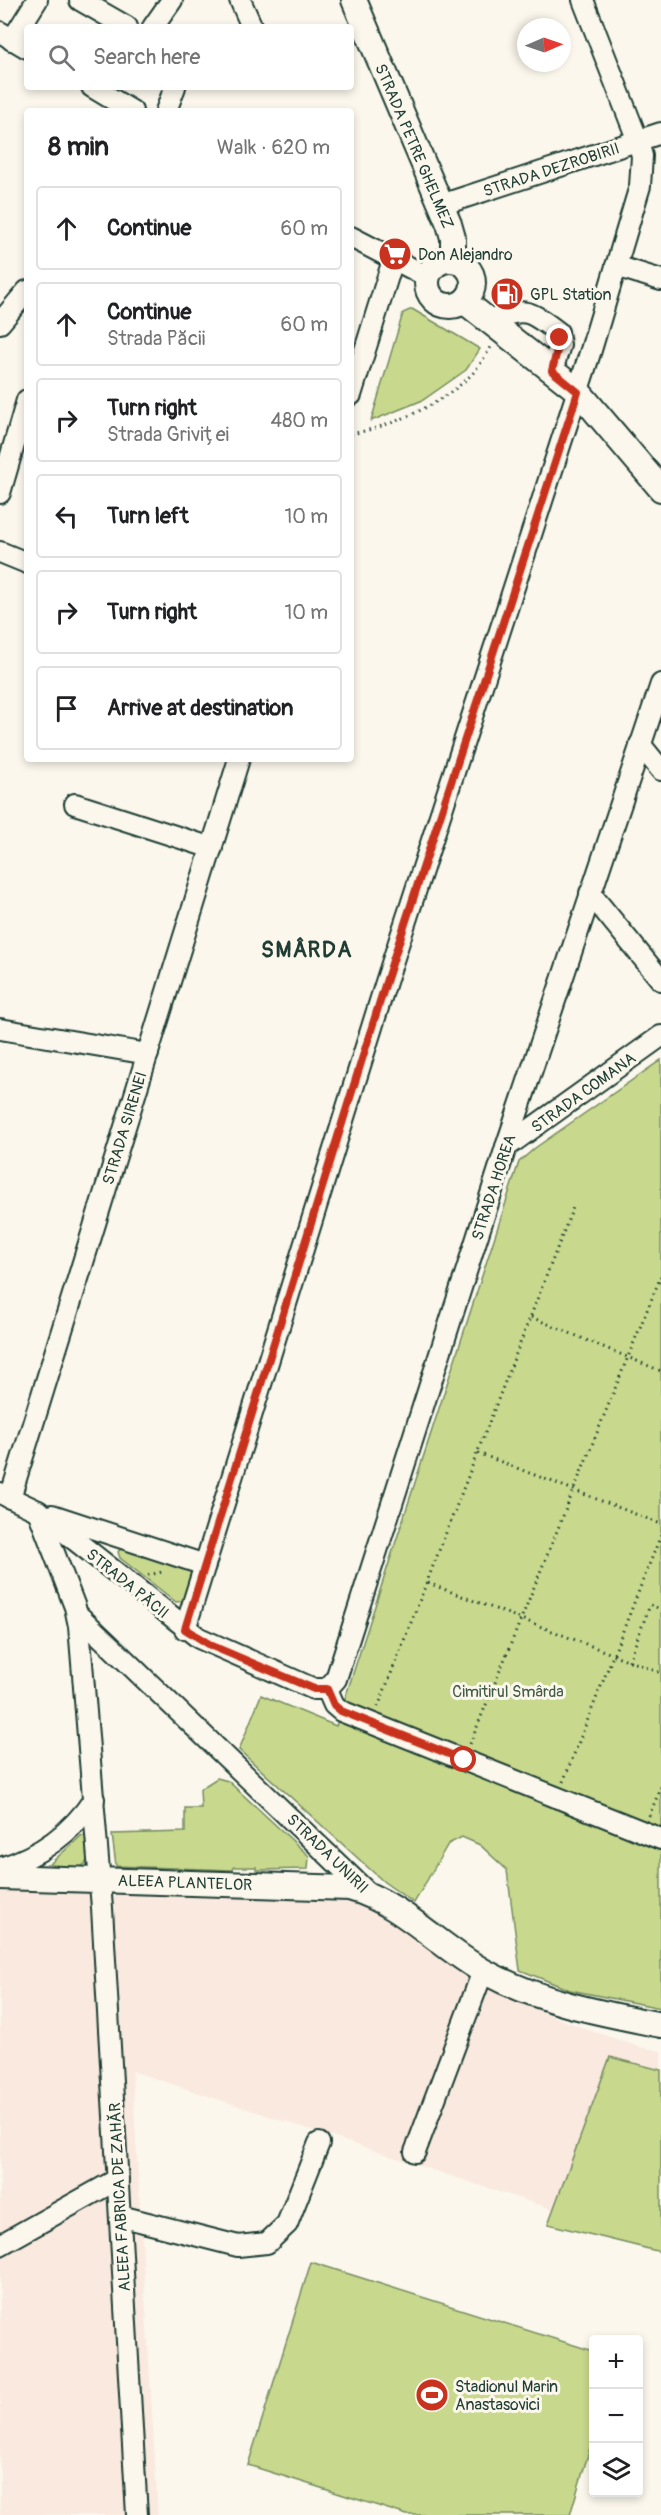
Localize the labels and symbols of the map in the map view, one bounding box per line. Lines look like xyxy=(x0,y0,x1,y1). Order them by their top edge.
north arrow xyxy=(517,18,571,72)
street label: STRADA PETRE GHELMEZ xyxy=(370,61,458,232)
street label: STRADA DEZROBIRII xyxy=(481,138,622,201)
supermarket icon: Don Alejandro xyxy=(377,236,413,272)
place label: Don Alejandro xyxy=(418,245,513,265)
fuel station icon: GPL Station xyxy=(489,276,525,312)
place label: GPL Station xyxy=(530,285,611,305)
route end xyxy=(546,324,572,350)
district label: SMÂRDA xyxy=(261,936,353,964)
street label: STRADA COMANA xyxy=(527,1048,640,1137)
street label: STRADA SIRENEI xyxy=(98,1069,152,1187)
street label: STRADA HOREA xyxy=(467,1132,520,1243)
street label: STRADA PĂCII xyxy=(82,1544,173,1623)
park label: Cimitirul Smârda xyxy=(452,1682,564,1702)
route start xyxy=(450,1746,476,1772)
street label: STRADA UNIRII xyxy=(282,1810,372,1898)
street label: ALEEA PLANTELOR xyxy=(117,1871,253,1895)
street label: ALEEA FABRICA DE ZAHĂR xyxy=(105,2102,135,2292)
sports icon: Stadionul Marin Anastasovici xyxy=(414,2377,450,2413)
place label: Stadionul Marin Anastasovici xyxy=(455,2377,558,2415)

